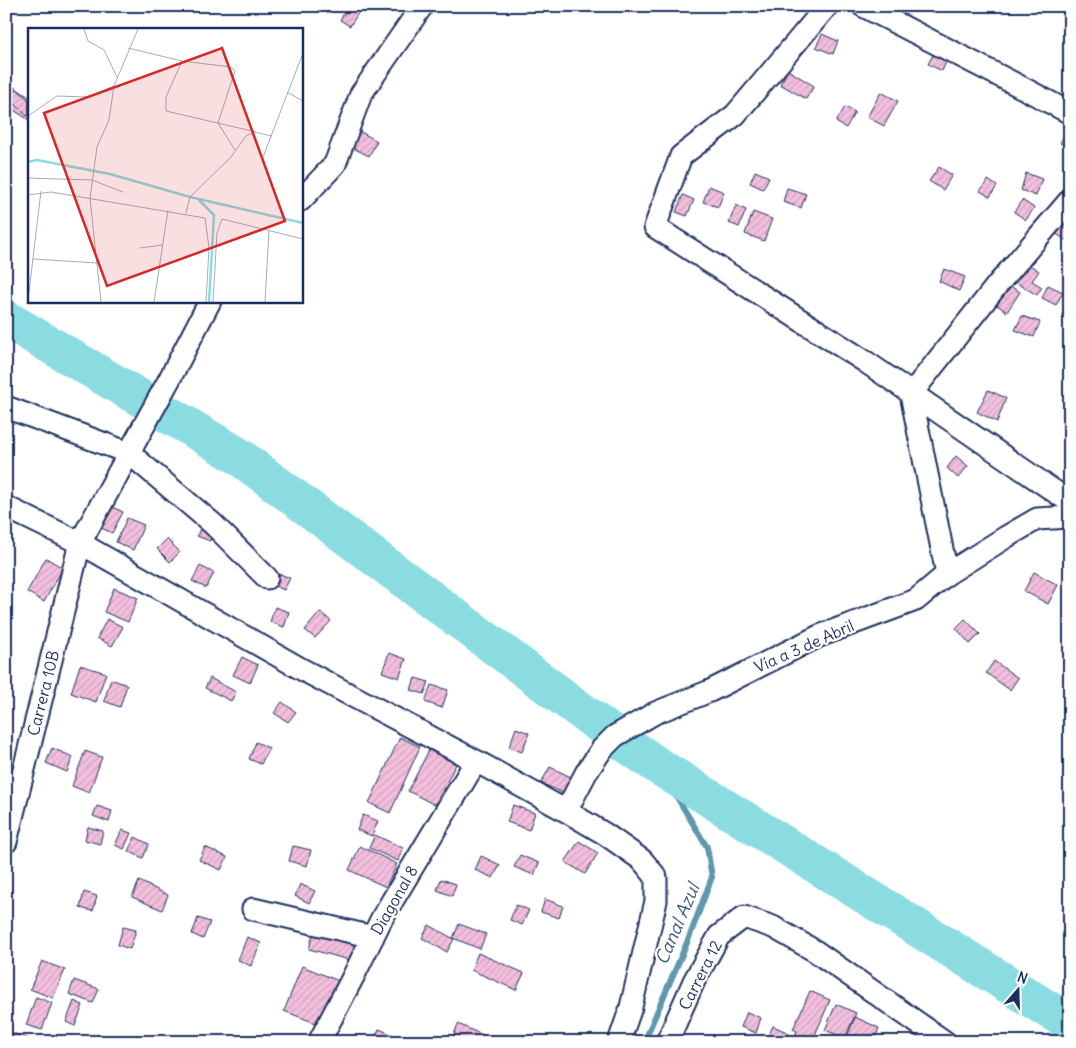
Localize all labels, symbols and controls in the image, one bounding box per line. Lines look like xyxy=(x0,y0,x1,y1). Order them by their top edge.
inset map xyxy=(28,28,302,302)
street label: Vía a 3 de Abril xyxy=(751,615,857,677)
street label: Carrera 10B xyxy=(23,648,63,738)
street label: Diagonal 8 xyxy=(366,862,422,938)
water label: Canal Azul xyxy=(650,877,705,968)
street label: Carrera 12 xyxy=(674,937,726,1013)
north arrow xyxy=(994,966,1044,1016)
text: N xyxy=(1015,968,1030,988)

